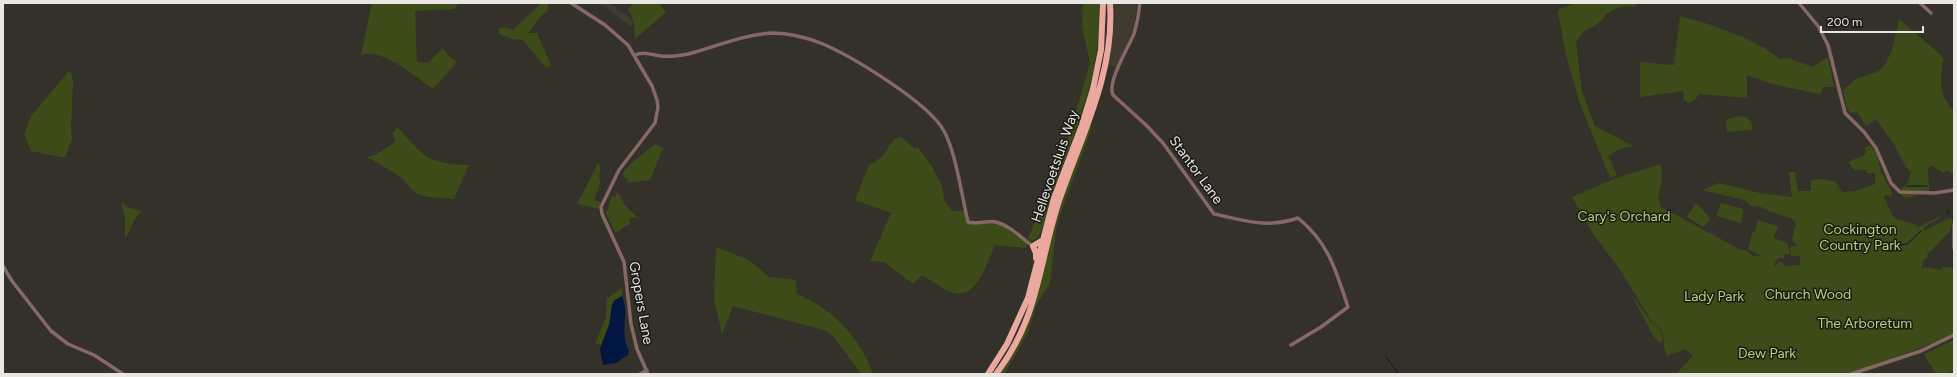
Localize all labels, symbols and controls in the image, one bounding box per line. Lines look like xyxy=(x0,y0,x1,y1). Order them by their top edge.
scale bar xyxy=(1821,8,1923,34)
text: 200 m xyxy=(1827,15,1862,29)
street label: Hellevoetsluis Way xyxy=(1028,107,1082,224)
street label: Stantor Lane xyxy=(1166,133,1227,208)
park label: Cary's Orchard xyxy=(1577,208,1671,225)
park label: Cockington Country Park xyxy=(1819,221,1901,254)
street label: Gropers Lane xyxy=(625,260,657,346)
park label: Church Wood xyxy=(1765,286,1851,303)
park label: Lady Park xyxy=(1684,288,1744,305)
park label: The Arboretum xyxy=(1818,315,1912,332)
park label: Dew Park xyxy=(1738,345,1796,362)

